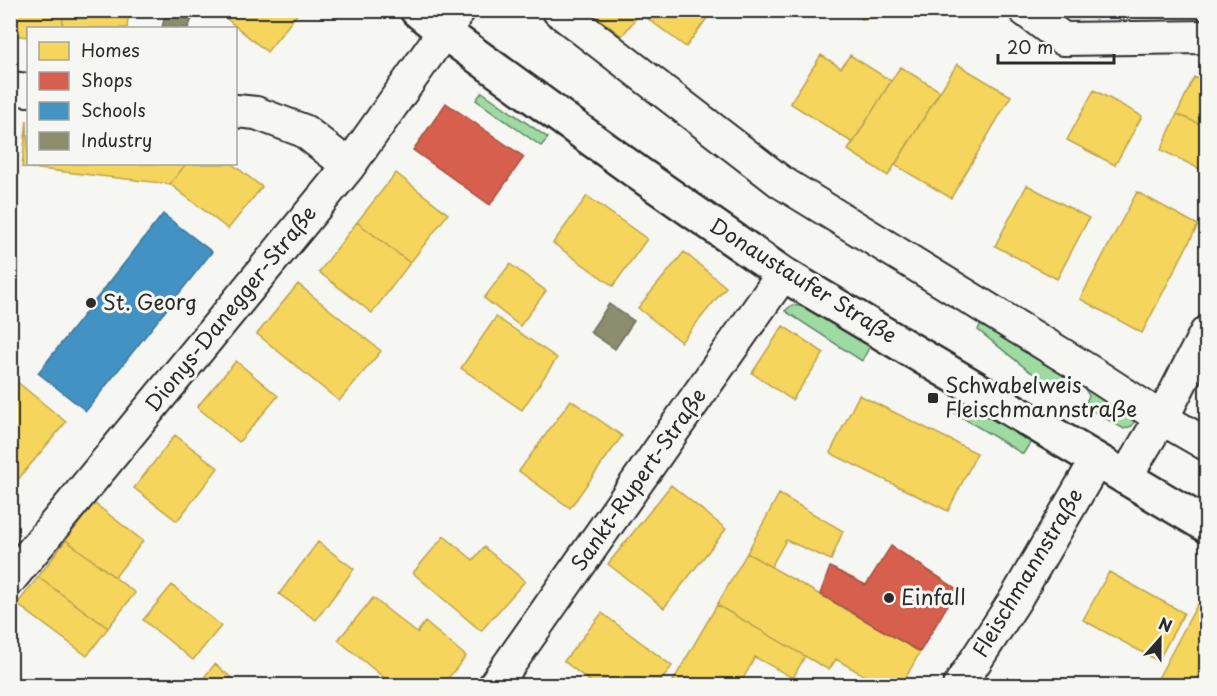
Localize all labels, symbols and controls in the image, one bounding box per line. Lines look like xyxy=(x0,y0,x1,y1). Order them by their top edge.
legend xyxy=(27,27,237,165)
scale bar xyxy=(998,27,1114,65)
text: 20 m xyxy=(1007,33,1053,60)
text: Homes xyxy=(81,36,139,63)
text: Shops xyxy=(81,66,132,93)
text: Schools xyxy=(81,96,146,123)
text: Industry xyxy=(81,126,152,153)
street label: Dionys-Danegger-Straße xyxy=(136,198,323,418)
street label: Donaustaufer Straße xyxy=(704,209,904,350)
place label: St. Georg xyxy=(103,285,197,317)
marker: St. Georg xyxy=(84,296,98,310)
place label: Schwabelweis Fleischmannstraße xyxy=(945,368,1137,424)
street label: Sankt-Rupert-Straße xyxy=(562,381,713,577)
marker: Schwabelweis Fleischmannstraße xyxy=(926,391,940,405)
street label: Fleischmannstraße xyxy=(963,481,1089,663)
place label: Einfall xyxy=(901,580,966,612)
marker: Einfall xyxy=(882,591,896,605)
north arrow xyxy=(1130,609,1190,669)
text: N xyxy=(1156,611,1176,638)

